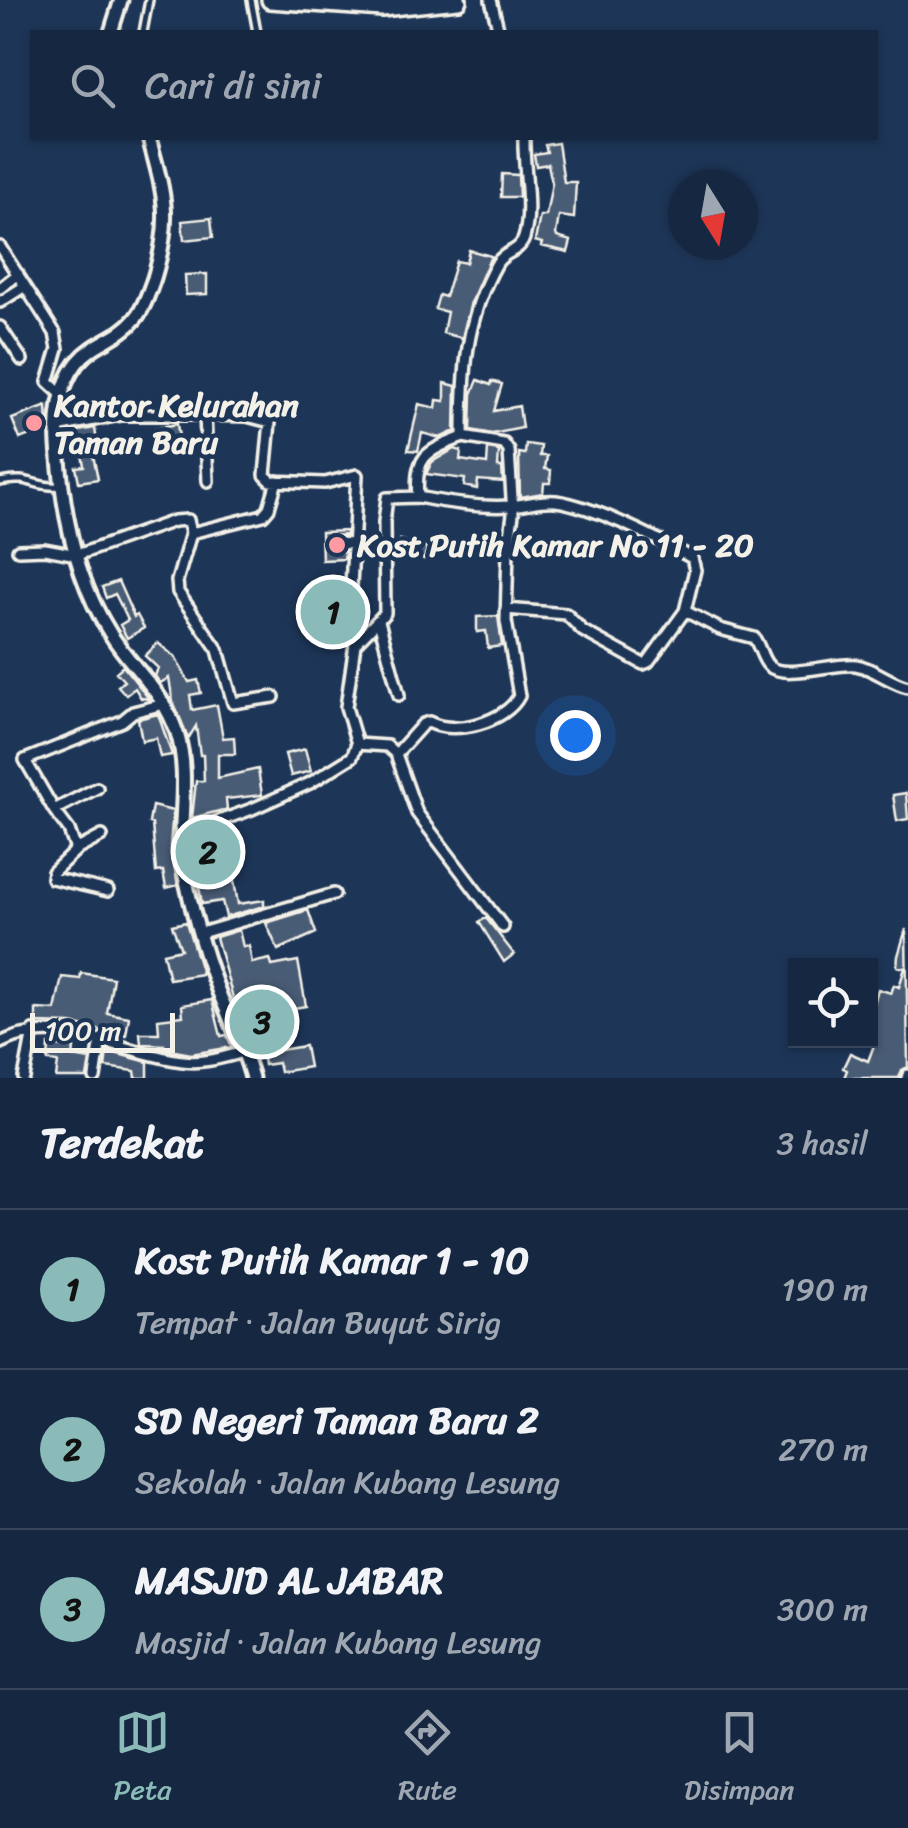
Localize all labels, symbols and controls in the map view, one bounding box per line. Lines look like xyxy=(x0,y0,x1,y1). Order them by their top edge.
search box xyxy=(30,30,878,140)
text: Cari di sini xyxy=(145,52,321,119)
icon: search xyxy=(65,58,120,113)
north arrow xyxy=(668,170,758,260)
place label: Kantor Kelurahan Taman Baru xyxy=(53,377,300,471)
marker: Kantor Kelurahan Taman Baru xyxy=(23,412,45,434)
place label: Kost Putih Kamar No 11 - 20 xyxy=(356,517,754,574)
marker: Kost Putih Kamar No 11 - 20 xyxy=(326,534,348,556)
pin: 1 xyxy=(300,574,366,650)
your location xyxy=(550,710,601,761)
pin: 2 xyxy=(176,814,240,890)
map controls xyxy=(788,958,878,1048)
button: locate xyxy=(788,958,878,1048)
pin: 3 xyxy=(230,984,294,1060)
text: 100 m xyxy=(45,1006,121,1055)
scale bar xyxy=(30,1008,175,1052)
text: Terdekat xyxy=(40,1106,204,1180)
text: 3 hasil xyxy=(777,1115,868,1172)
text: Kost Putih Kamar 1 - 10 xyxy=(135,1227,529,1294)
text: 1 xyxy=(66,1261,79,1318)
text: 190 m xyxy=(782,1261,868,1318)
text: Tempat · Jalan Buyut Sirig xyxy=(135,1294,501,1351)
text: SD Negeri Taman Baru 2 xyxy=(135,1387,539,1454)
text: 2 xyxy=(63,1421,82,1478)
text: 270 m xyxy=(778,1421,868,1478)
text: Sekolah · Jalan Kubang Lesung xyxy=(135,1454,560,1511)
text: MASJID AL JABAR xyxy=(135,1547,444,1614)
text: 3 xyxy=(64,1581,81,1638)
text: 300 m xyxy=(777,1581,868,1638)
text: Masjid · Jalan Kubang Lesung xyxy=(135,1614,541,1671)
tab: Peta xyxy=(114,1705,171,1814)
tab: Rute xyxy=(398,1705,457,1814)
tab: Disimpan xyxy=(684,1705,794,1814)

